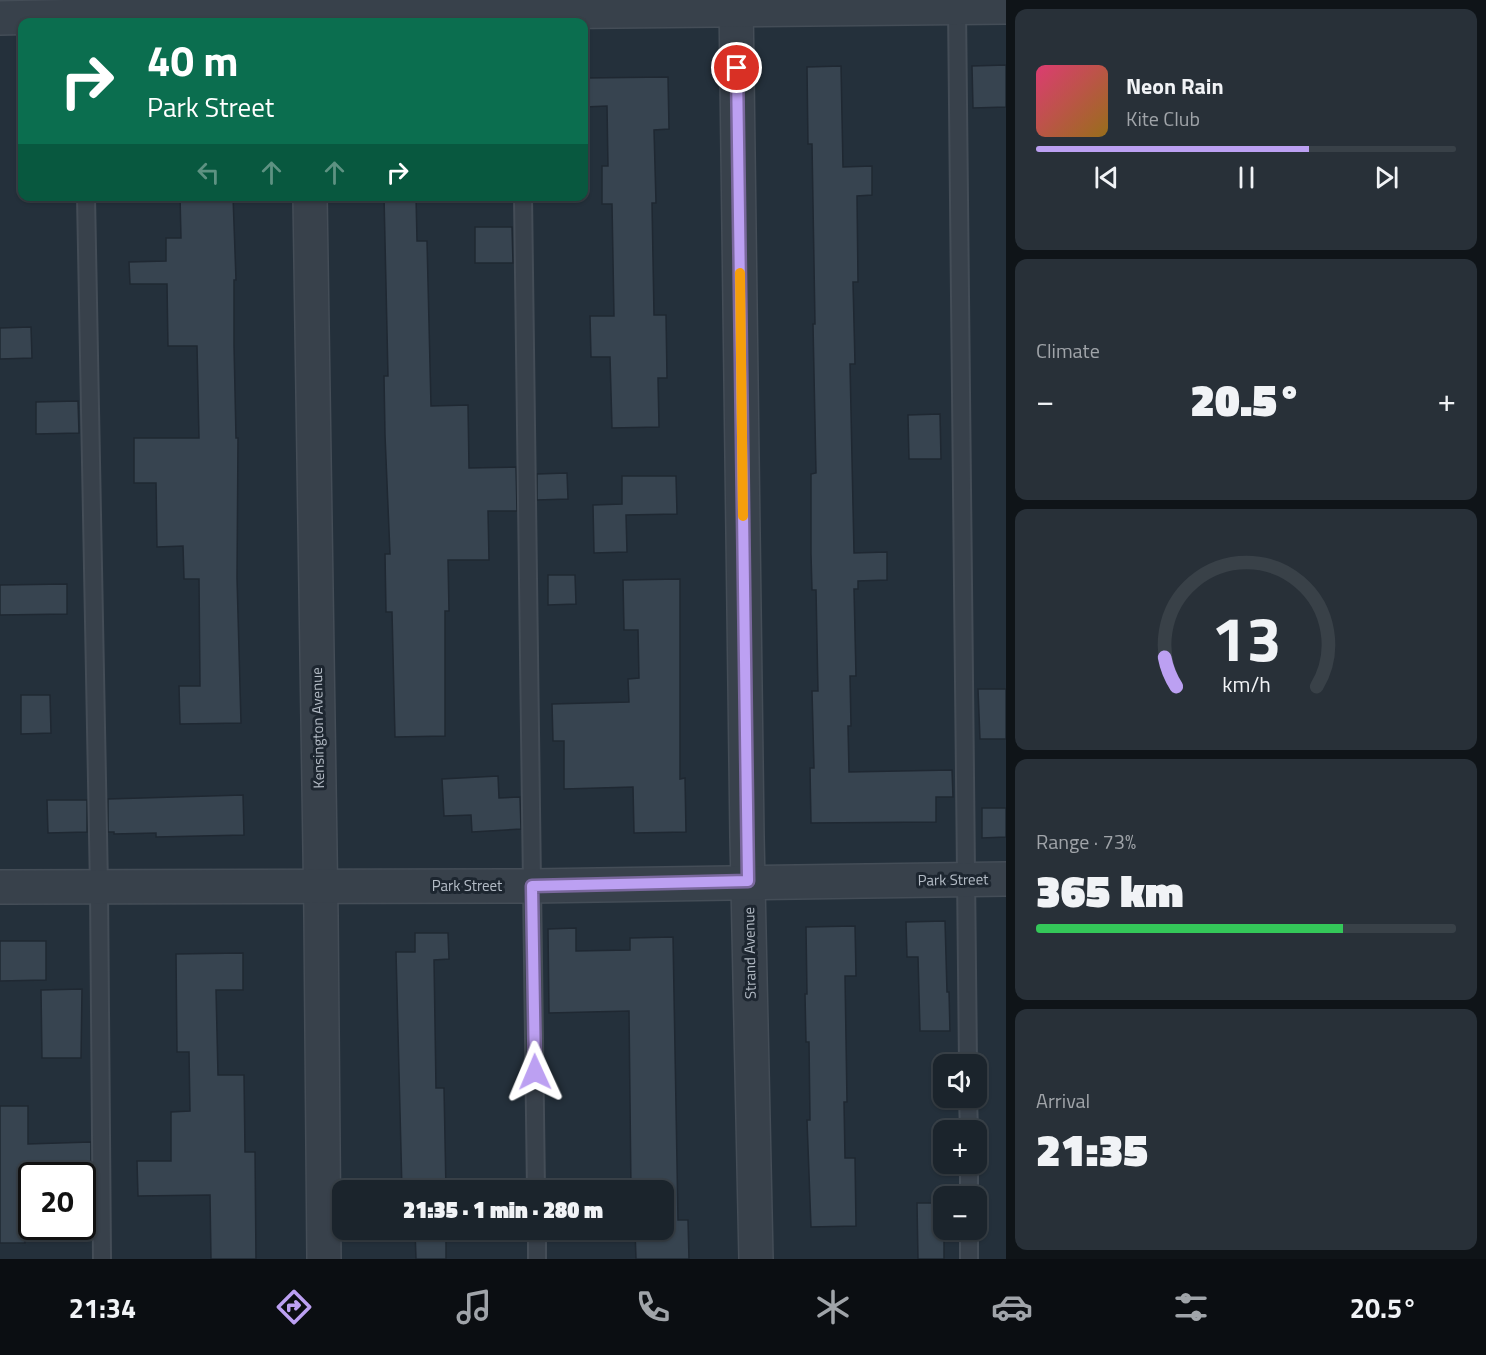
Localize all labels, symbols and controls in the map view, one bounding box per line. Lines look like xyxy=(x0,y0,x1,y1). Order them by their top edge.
text: 40 m xyxy=(147,28,239,92)
icon: right xyxy=(48,42,126,120)
pin xyxy=(711,42,762,93)
icon: arrive xyxy=(720,51,753,84)
text: Neon Rain xyxy=(1126,69,1224,103)
text: Park Street xyxy=(147,86,274,127)
text: Kite Club xyxy=(1126,103,1200,134)
icon: left xyxy=(192,156,225,189)
icon: ahead xyxy=(255,156,288,189)
icon: ahead xyxy=(318,156,351,189)
icon: right xyxy=(381,156,414,189)
icon: previous xyxy=(1090,161,1123,194)
icon: pause xyxy=(1230,161,1263,194)
icon: next xyxy=(1370,161,1403,194)
text: Climate xyxy=(1036,335,1100,366)
text: 20.5° xyxy=(1190,365,1302,433)
text: − xyxy=(1036,375,1054,425)
text: + xyxy=(1438,375,1456,425)
text: 13 xyxy=(1211,590,1281,685)
street label: Kensington Avenue xyxy=(305,667,330,789)
text: km/h xyxy=(1222,668,1270,700)
text: Range · 73% xyxy=(1036,826,1136,857)
text: 365 km xyxy=(1036,856,1184,924)
street label: Park Street xyxy=(917,867,989,892)
street label: Park Street xyxy=(432,874,503,897)
street label: Strand Avenue xyxy=(737,907,762,999)
position arrow xyxy=(503,1040,567,1104)
map controls xyxy=(933,1054,987,1240)
button: sound xyxy=(933,1054,987,1108)
text: Arrival xyxy=(1036,1085,1090,1116)
text: 21:35 xyxy=(1036,1115,1148,1183)
button: + xyxy=(933,1120,987,1174)
speed limit sign: 20 xyxy=(18,1162,96,1240)
button: − xyxy=(933,1186,987,1240)
text: 21:35 · 1 min · 280 m xyxy=(403,1193,603,1227)
icon: directions xyxy=(273,1286,315,1328)
icon: music xyxy=(453,1286,495,1328)
icon: phone xyxy=(632,1286,674,1328)
icon: climate xyxy=(812,1286,854,1328)
icon: car xyxy=(991,1286,1033,1328)
icon: filters xyxy=(1170,1286,1212,1328)
text: 21:34 xyxy=(69,1287,136,1328)
text: 20.5° xyxy=(1350,1287,1417,1328)

